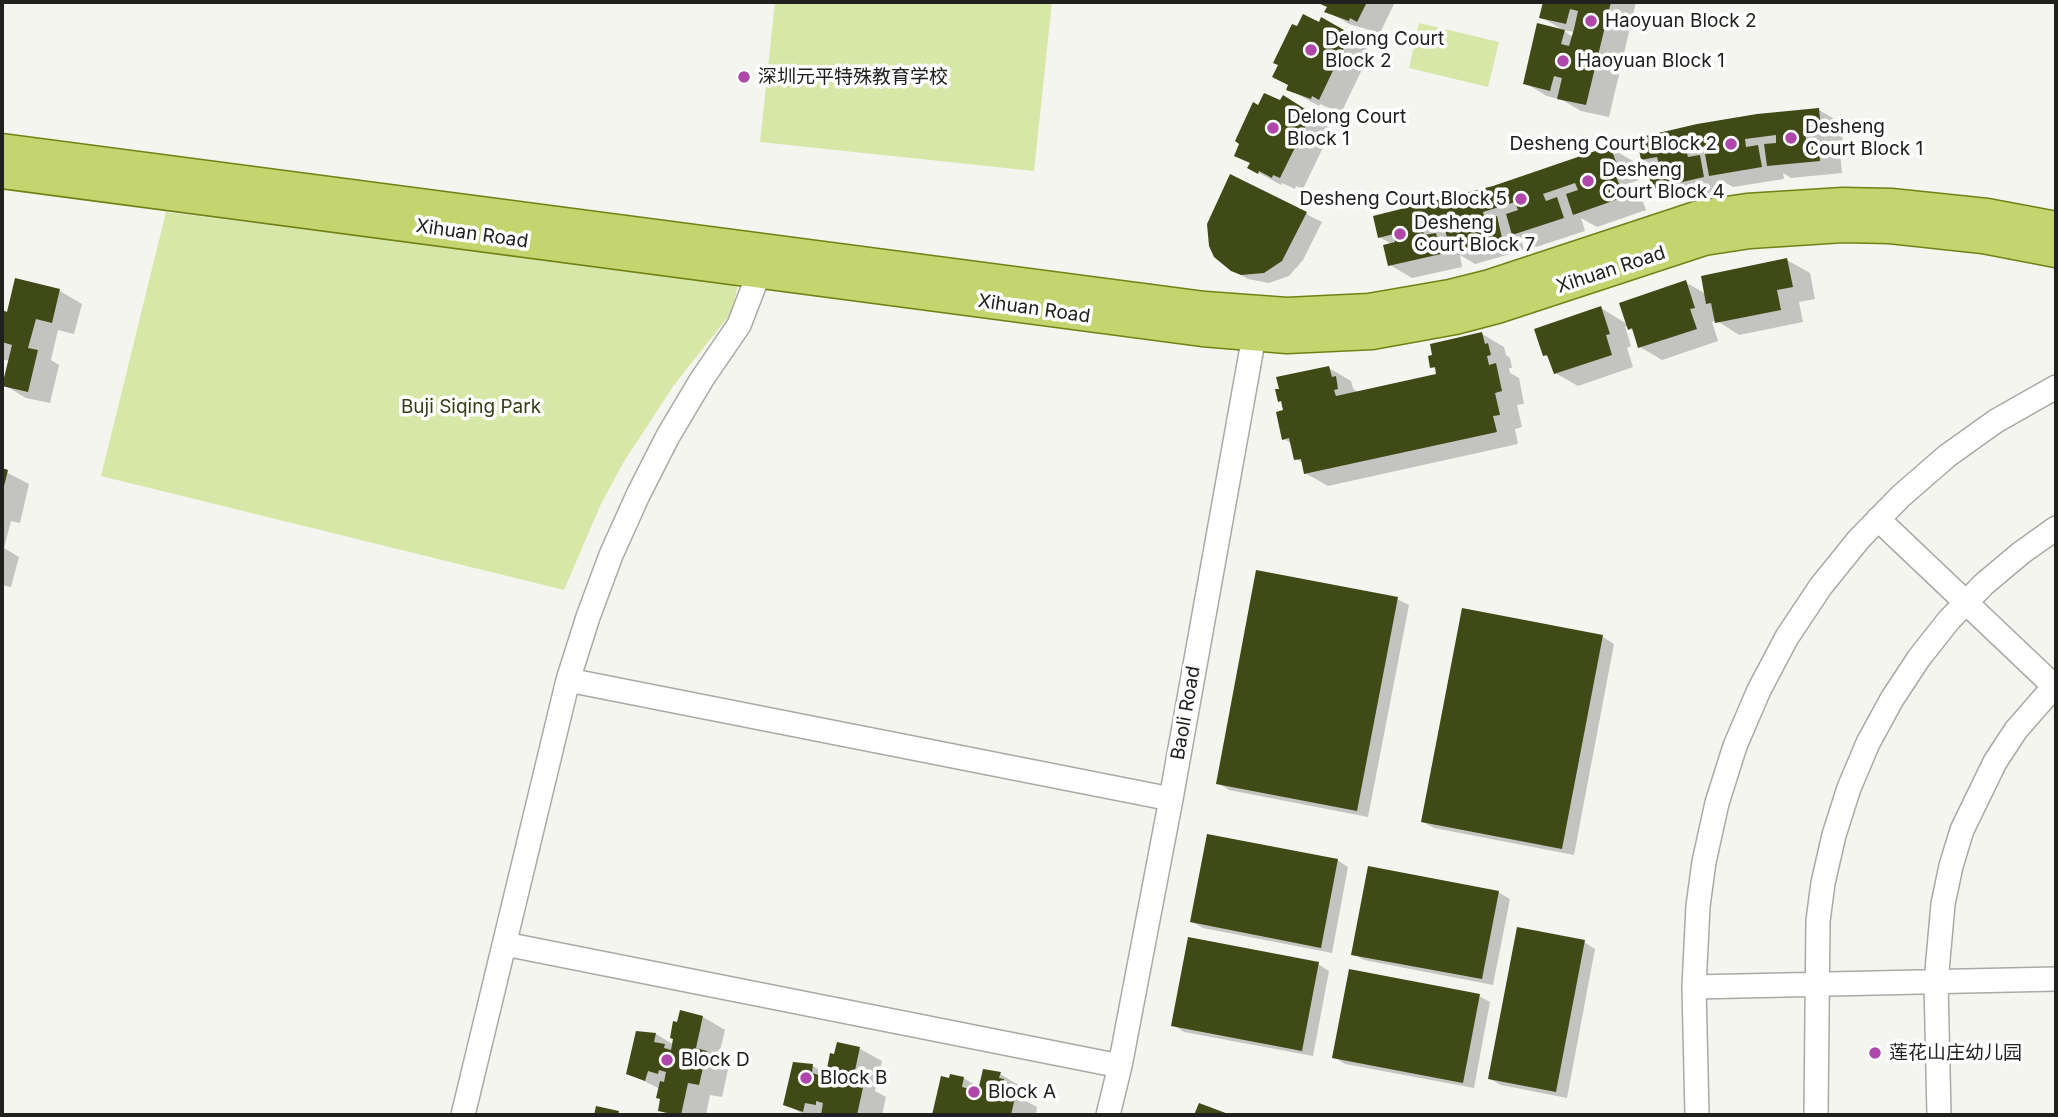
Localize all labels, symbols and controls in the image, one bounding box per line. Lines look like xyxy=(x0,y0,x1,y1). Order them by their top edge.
place label: Haoyuan Block 2 xyxy=(1605,10,1757,32)
marker: Haoyuan Block 2 xyxy=(1583,13,1599,29)
place label: Delong Court Block 2 xyxy=(1325,28,1444,72)
marker: Delong Court Block 2 xyxy=(1303,42,1319,58)
place label: Haoyuan Block 1 xyxy=(1577,50,1725,72)
marker: Haoyuan Block 1 xyxy=(1555,53,1571,69)
place label: 深圳元平特殊教育学校 xyxy=(758,66,948,88)
marker: 深圳元平特殊教育学校 xyxy=(736,69,752,85)
place label: Delong Court Block 1 xyxy=(1287,106,1406,150)
place label: Desheng Court Block 1 xyxy=(1805,116,1923,160)
marker: Delong Court Block 1 xyxy=(1265,120,1281,136)
marker: Desheng Court Block 1 xyxy=(1783,130,1799,146)
place label: Desheng Court Block 2 xyxy=(1509,133,1717,155)
marker: Desheng Court Block 2 xyxy=(1723,136,1739,152)
place label: Desheng Court Block 4 xyxy=(1602,159,1725,203)
marker: Desheng Court Block 4 xyxy=(1580,173,1596,189)
place label: Desheng Court Block 5 xyxy=(1300,188,1507,210)
marker: Desheng Court Block 5 xyxy=(1513,191,1529,207)
place label: Desheng Court Block 7 xyxy=(1414,212,1535,256)
street label: Xihuan Road xyxy=(414,215,530,253)
marker: Desheng Court Block 7 xyxy=(1392,226,1408,242)
street label: Xihuan Road xyxy=(1554,242,1668,298)
street label: Xihuan Road xyxy=(976,290,1092,328)
park label: Buji Siqing Park xyxy=(401,396,541,418)
street label: Baoli Road xyxy=(1167,664,1205,762)
place label: 莲花山庄幼儿园 xyxy=(1889,1042,2022,1064)
marker: 莲花山庄幼儿园 xyxy=(1867,1045,1883,1061)
place label: Block D xyxy=(681,1049,750,1071)
marker: Block D xyxy=(659,1052,675,1068)
place label: Block B xyxy=(820,1067,887,1089)
marker: Block B xyxy=(798,1070,814,1086)
place label: Block A xyxy=(988,1081,1056,1103)
marker: Block A xyxy=(966,1084,982,1100)

